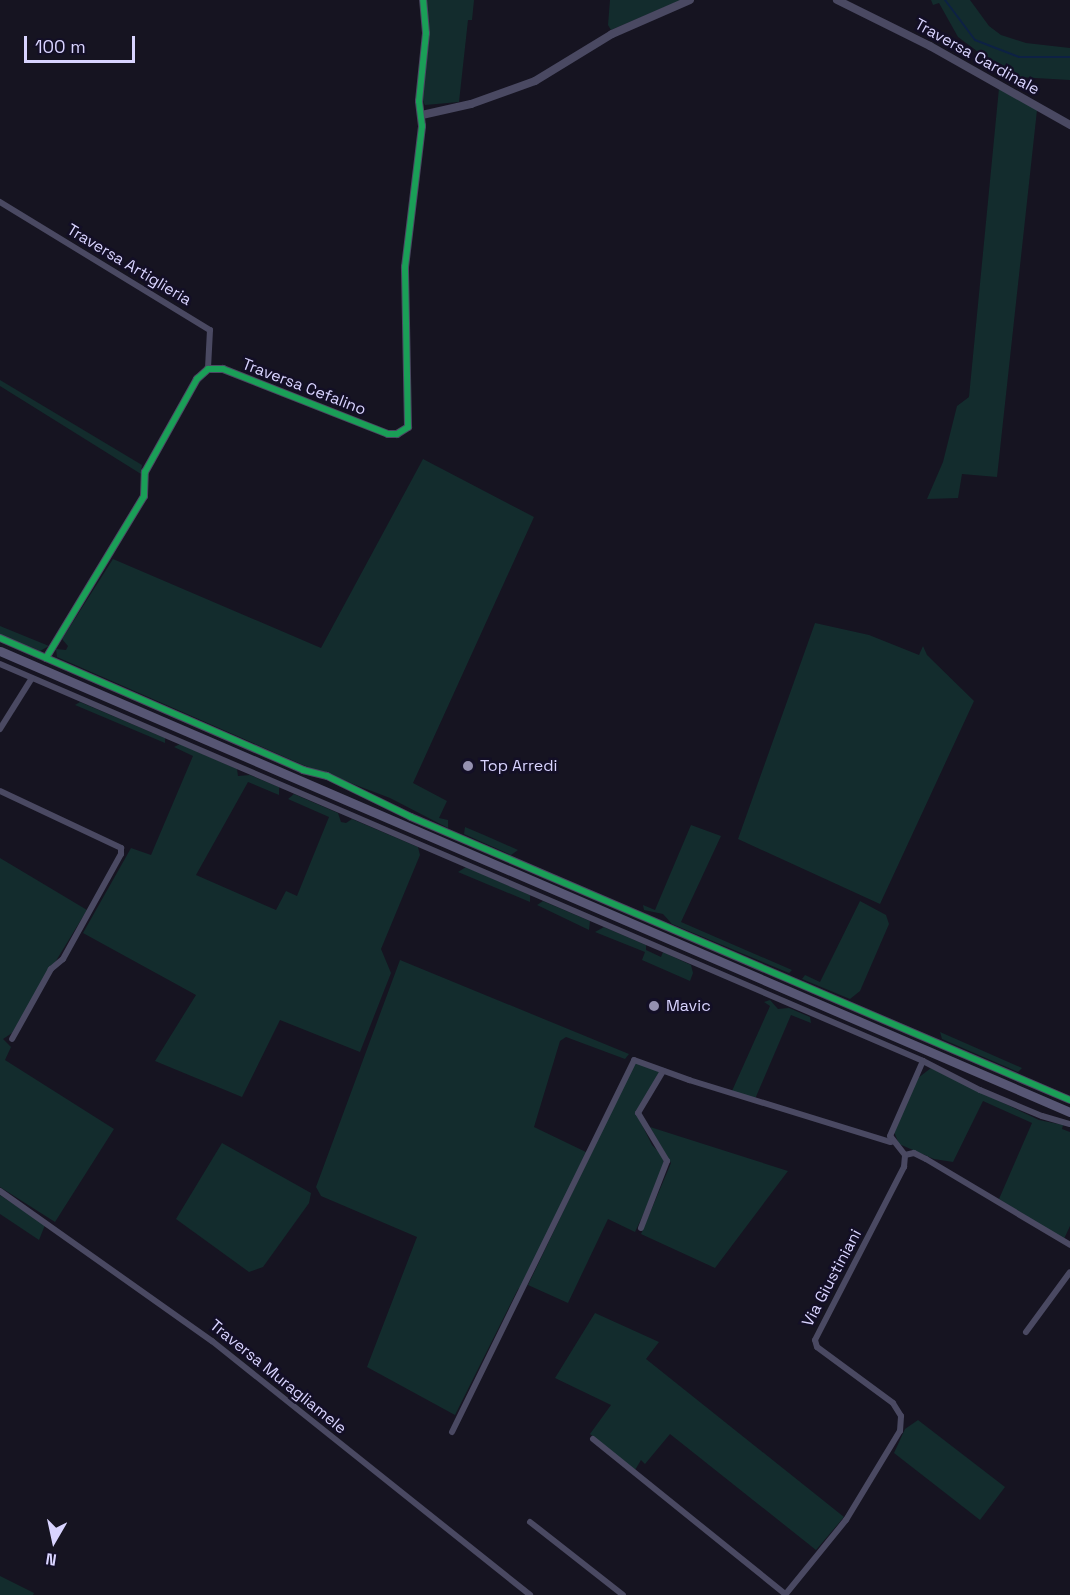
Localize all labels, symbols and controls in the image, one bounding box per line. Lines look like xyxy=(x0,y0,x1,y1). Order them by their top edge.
street label: Traversa Cardinale xyxy=(911,15,1043,99)
scale bar xyxy=(27,24,138,62)
text: 100 m xyxy=(35,35,86,58)
street label: Traversa Artiglieria xyxy=(63,220,195,310)
street label: Traversa Cefalino xyxy=(239,355,369,419)
place label: Top Arredi xyxy=(480,756,558,776)
marker: Top Arredi xyxy=(461,759,475,773)
place label: Mavic xyxy=(666,996,711,1016)
marker: Mavic xyxy=(647,999,661,1013)
street label: Via Giustiniani xyxy=(798,1226,866,1330)
street label: Traversa Muragliamele xyxy=(206,1316,350,1438)
north arrow xyxy=(24,1511,84,1571)
text: N xyxy=(44,1548,58,1570)

